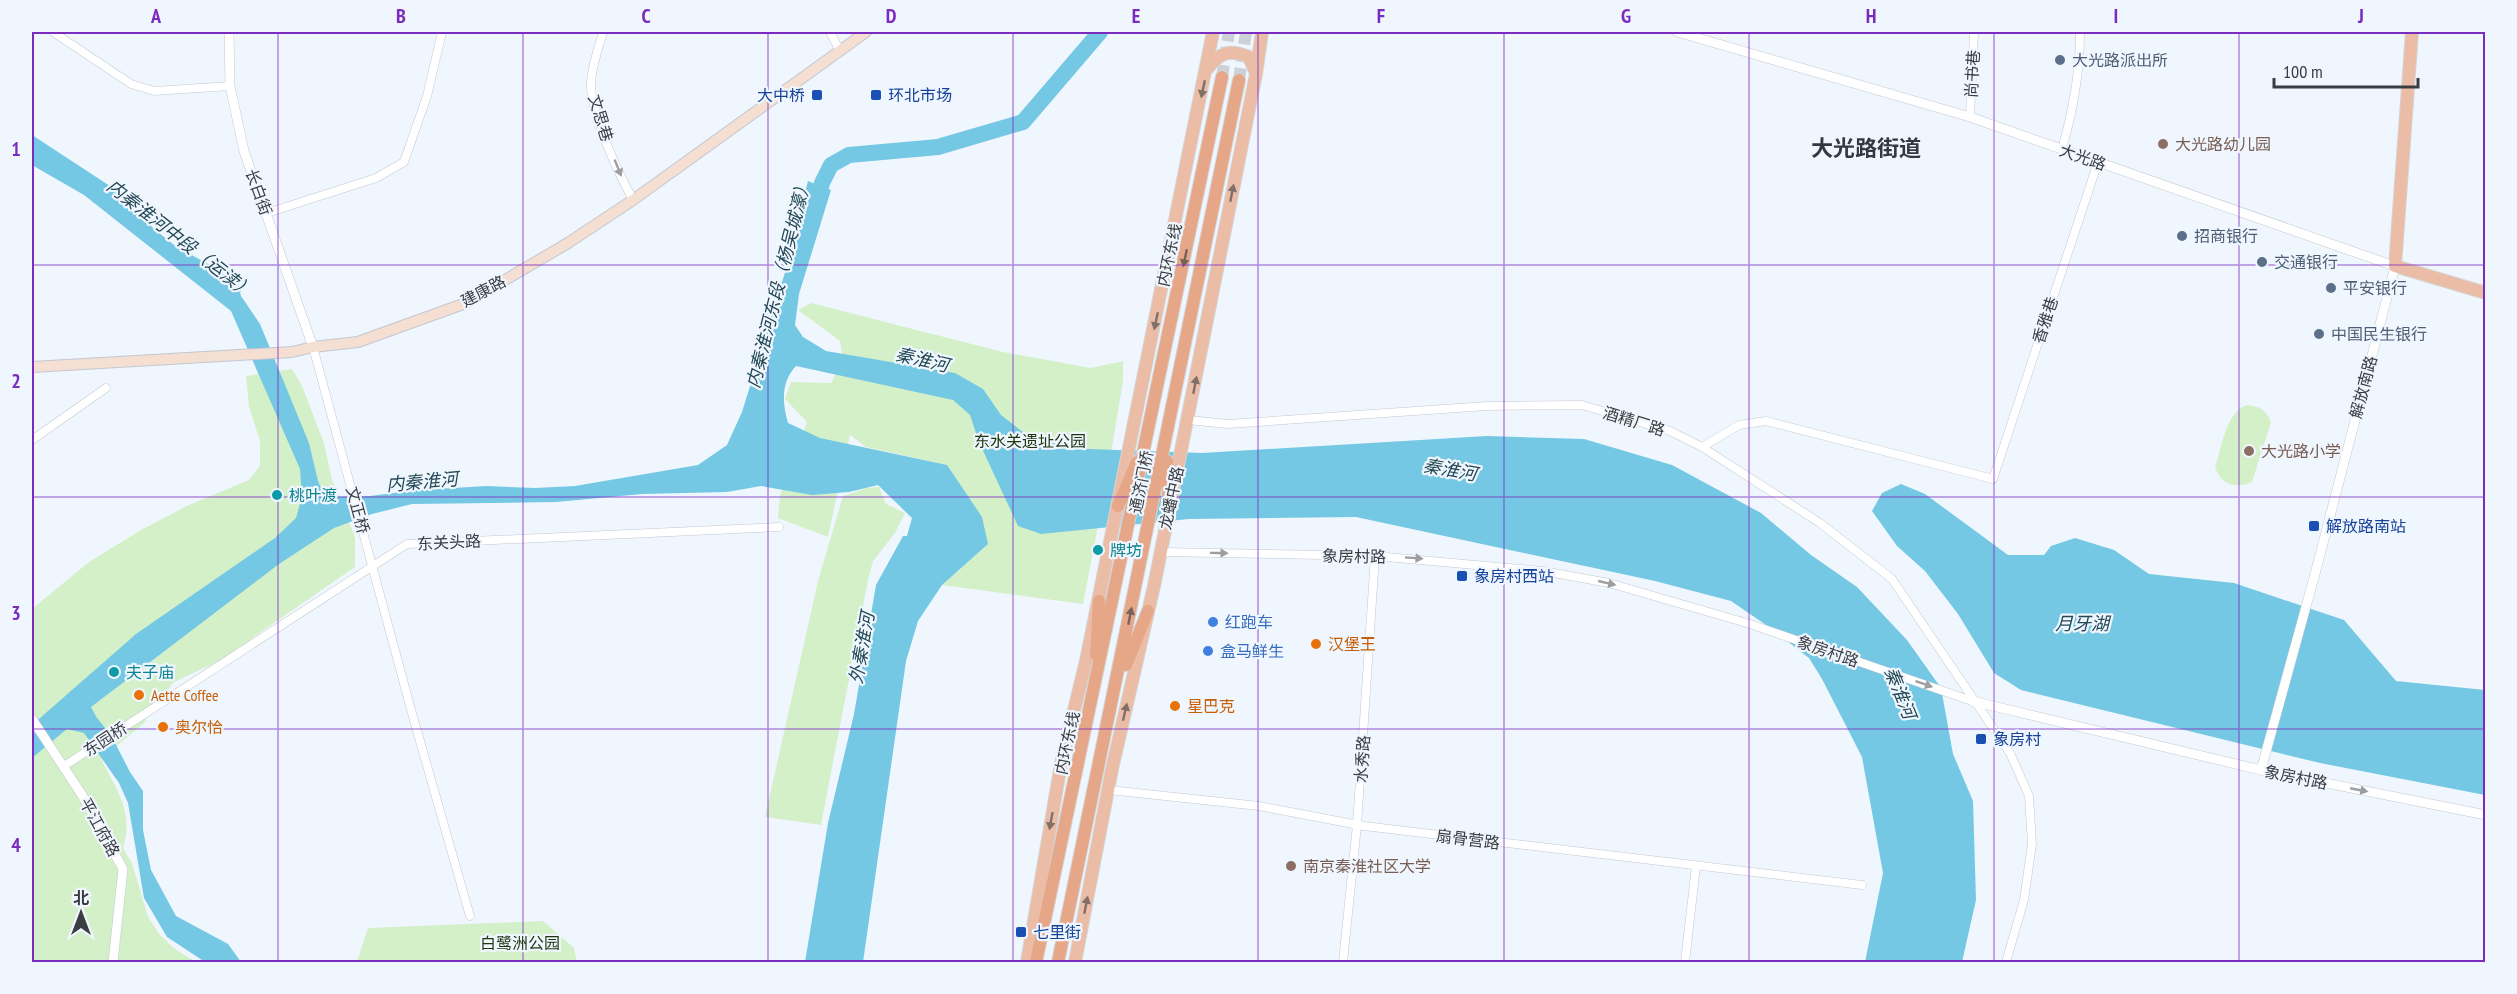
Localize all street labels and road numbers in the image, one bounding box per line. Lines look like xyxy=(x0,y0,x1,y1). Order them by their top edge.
street label: 尚书巷 xyxy=(1961,50,1983,98)
street label: 文思巷 xyxy=(584,92,618,144)
street label: 大光路 xyxy=(2057,140,2109,174)
street label: 长白街 xyxy=(241,166,277,218)
street label: 内环东线 xyxy=(1153,222,1185,288)
street label: 建康路 xyxy=(457,271,509,311)
street label: 香雅巷 xyxy=(2028,294,2062,346)
street label: 解放南路 xyxy=(2345,353,2381,421)
street label: 酒精厂路 xyxy=(1600,402,1668,440)
street label: 通济门桥 xyxy=(1125,449,1157,515)
street label: 龙蟠中路 xyxy=(1155,465,1187,531)
street label: 文正桥 xyxy=(342,484,374,536)
street label: 东关头路 xyxy=(417,530,481,554)
street label: 象房村路 xyxy=(1322,545,1386,567)
street label: 象房村路 xyxy=(1794,631,1862,671)
street label: 内环东线 xyxy=(1051,710,1083,776)
street label: 东园桥 xyxy=(79,718,131,760)
street label: 水秀路 xyxy=(1350,734,1374,784)
street label: 象房村路 xyxy=(2263,761,2329,793)
street label: 平江府路 xyxy=(76,794,124,860)
street label: 扇骨营路 xyxy=(1435,825,1501,853)

